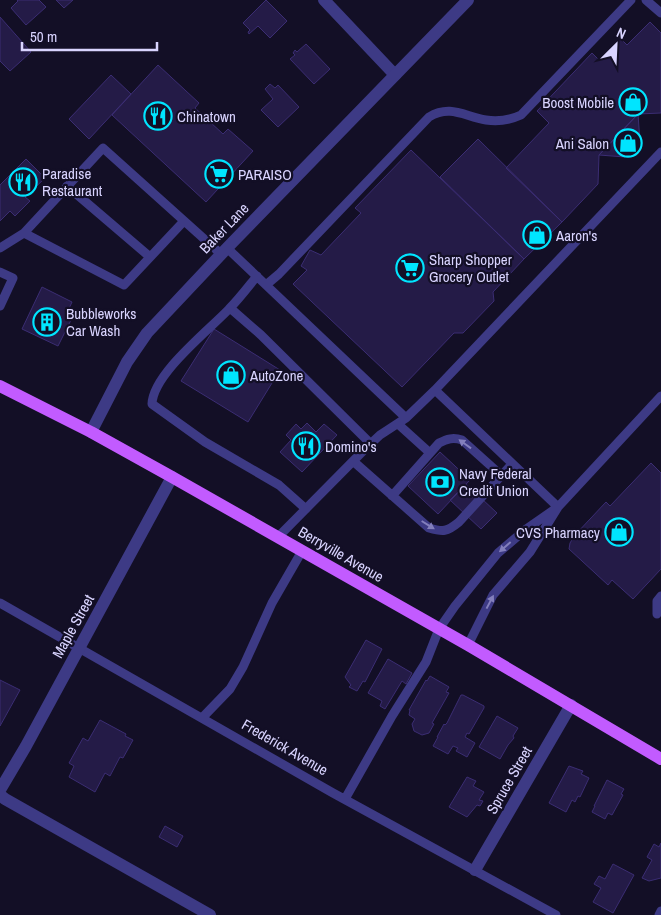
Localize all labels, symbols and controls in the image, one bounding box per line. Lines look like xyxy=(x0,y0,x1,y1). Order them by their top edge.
scale bar xyxy=(22,20,158,52)
north arrow xyxy=(591,20,641,70)
text: N xyxy=(614,23,629,43)
text: 50 m xyxy=(30,26,57,47)
shop icon: Boost Mobile xyxy=(618,87,648,117)
place label: Boost Mobile xyxy=(542,92,614,113)
restaurant icon: Chinatown xyxy=(143,101,173,131)
place label: Chinatown xyxy=(177,106,236,127)
shop icon: Ani Salon xyxy=(613,128,643,158)
place label: Ani Salon xyxy=(555,133,609,154)
supermarket icon: PARAISO xyxy=(204,159,234,189)
place label: Paradise Restaurant xyxy=(42,163,103,201)
place label: PARAISO xyxy=(238,164,292,185)
restaurant icon: Paradise Restaurant xyxy=(8,167,38,197)
street label: Baker Lane xyxy=(195,198,254,258)
shop icon: Aaron's xyxy=(522,220,552,250)
place label: Aaron's xyxy=(555,225,597,246)
place label: Sharp Shopper Grocery Outlet xyxy=(429,249,512,287)
supermarket icon: Sharp Shopper Grocery Outlet xyxy=(395,253,425,283)
place label: Bubbleworks Car Wash xyxy=(66,303,136,341)
building icon: Bubbleworks Car Wash xyxy=(32,307,62,337)
shop icon: AutoZone xyxy=(216,360,246,390)
place label: AutoZone xyxy=(249,365,304,386)
restaurant icon: Domino's xyxy=(291,431,321,461)
place label: Domino's xyxy=(325,436,377,457)
one-way arrow xyxy=(458,439,472,449)
place label: Navy Federal Credit Union xyxy=(459,463,532,501)
bank icon: Navy Federal Credit Union xyxy=(425,467,455,497)
shop icon: CVS Pharmacy xyxy=(604,517,634,547)
one-way arrow xyxy=(421,520,434,530)
street label: Berryville Avenue xyxy=(294,521,388,587)
place label: CVS Pharmacy xyxy=(516,522,601,543)
one-way arrow xyxy=(500,541,512,553)
street label: Maple Street xyxy=(47,590,99,662)
one-way arrow xyxy=(485,595,494,609)
street label: Frederick Avenue xyxy=(238,714,332,780)
street label: Spruce Street xyxy=(481,742,537,818)

